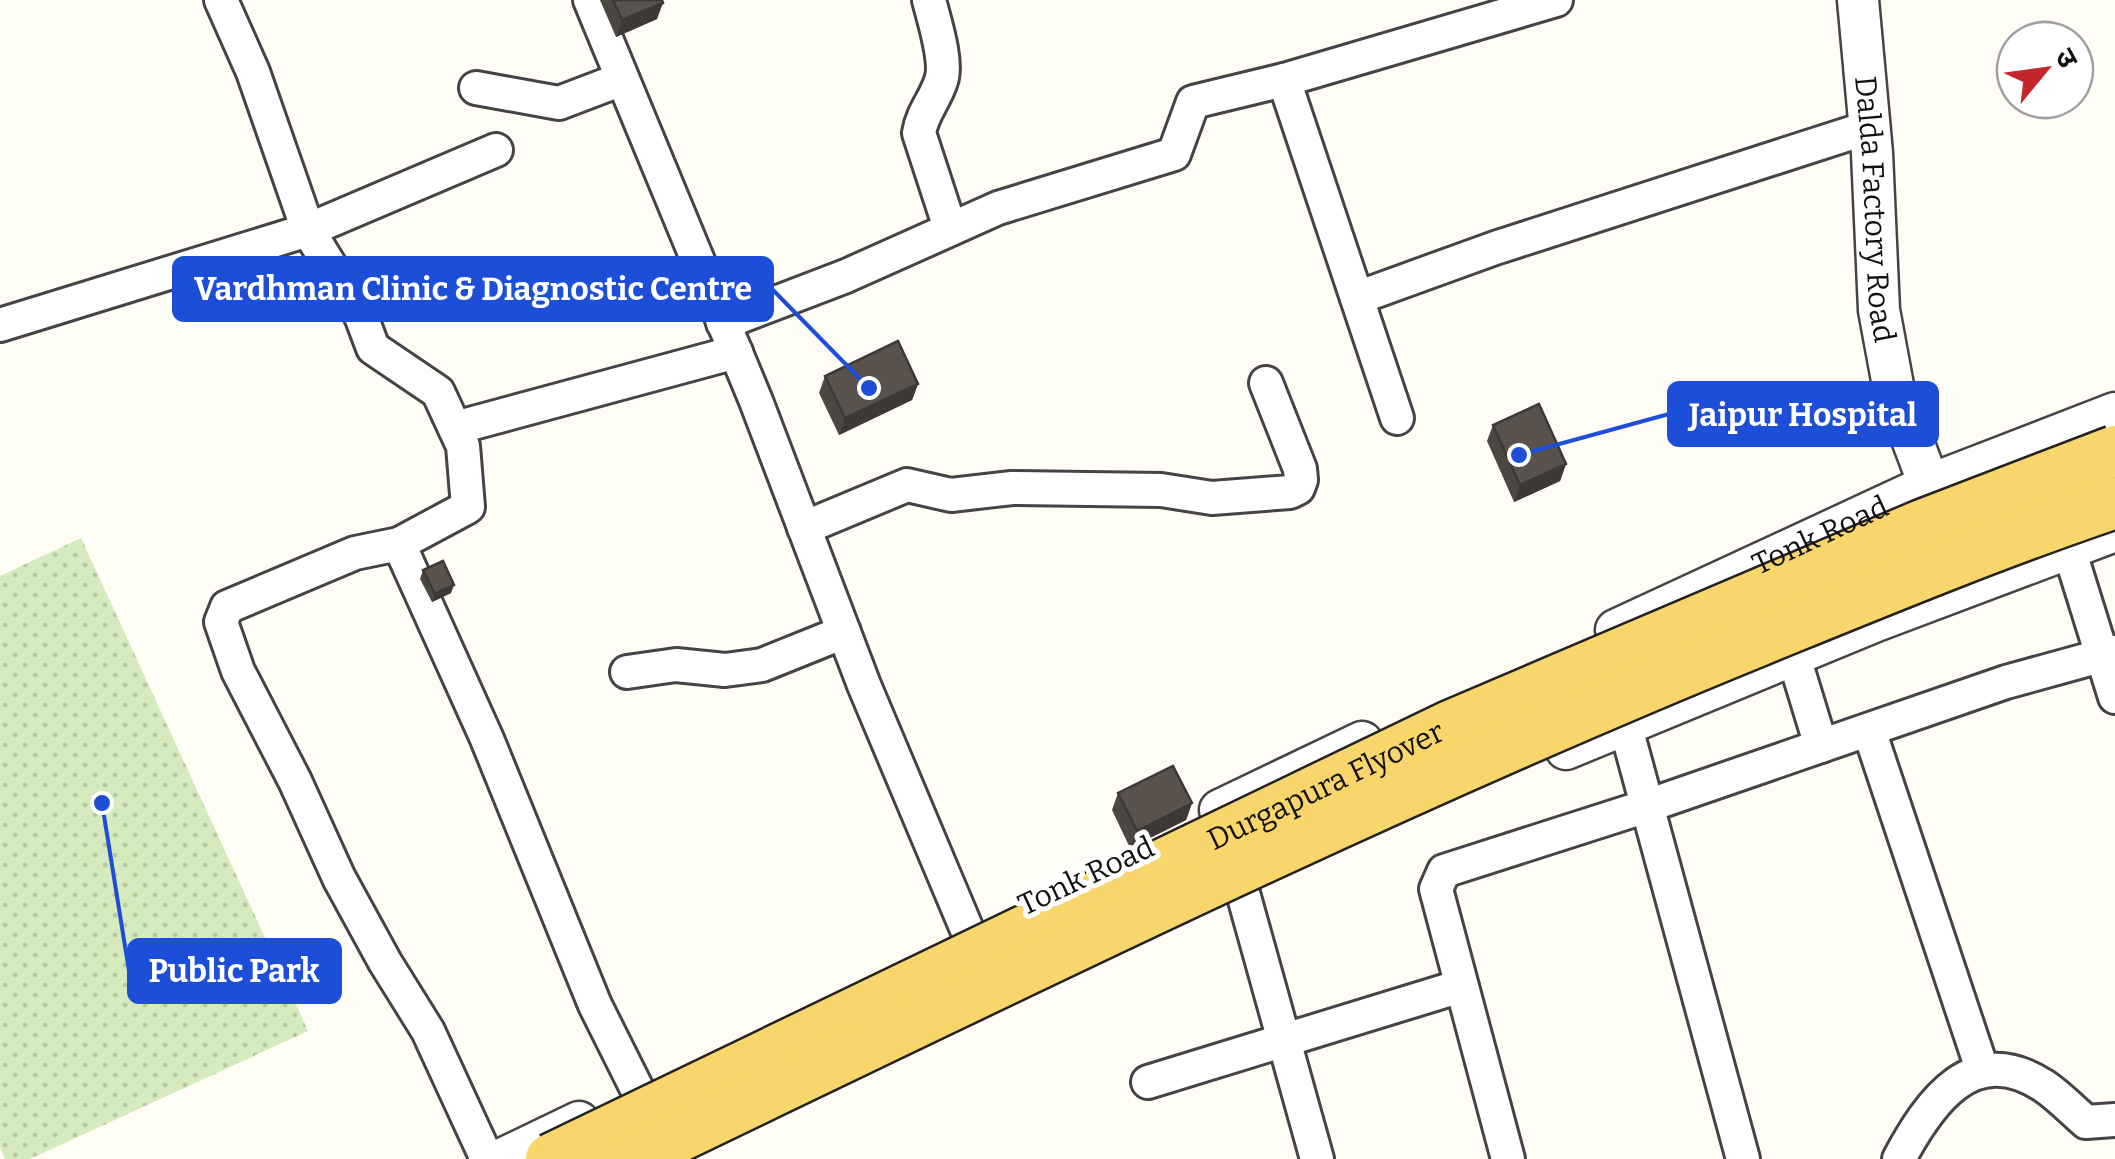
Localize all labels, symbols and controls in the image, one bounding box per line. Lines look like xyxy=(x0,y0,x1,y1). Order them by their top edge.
north arrow xyxy=(1995,20,2095,120)
text: उ xyxy=(2048,43,2085,74)
street label: Dalda Factory Road xyxy=(1847,75,1903,346)
callout: Vardhman Clinic & Diagnostic Centre xyxy=(174,258,772,320)
text: Vardhman Clinic & Diagnostic Centre xyxy=(194,270,752,308)
callout: Jaipur Hospital xyxy=(1669,383,1937,445)
text: Jaipur Hospital xyxy=(1687,396,1917,434)
street label: Tonk Road xyxy=(1746,488,1894,582)
street label: Durgapura Flyover xyxy=(1202,714,1450,858)
street label: Tonk Road xyxy=(1012,829,1160,923)
callout: Public Park xyxy=(129,940,340,1002)
text: Public Park xyxy=(148,952,320,990)

